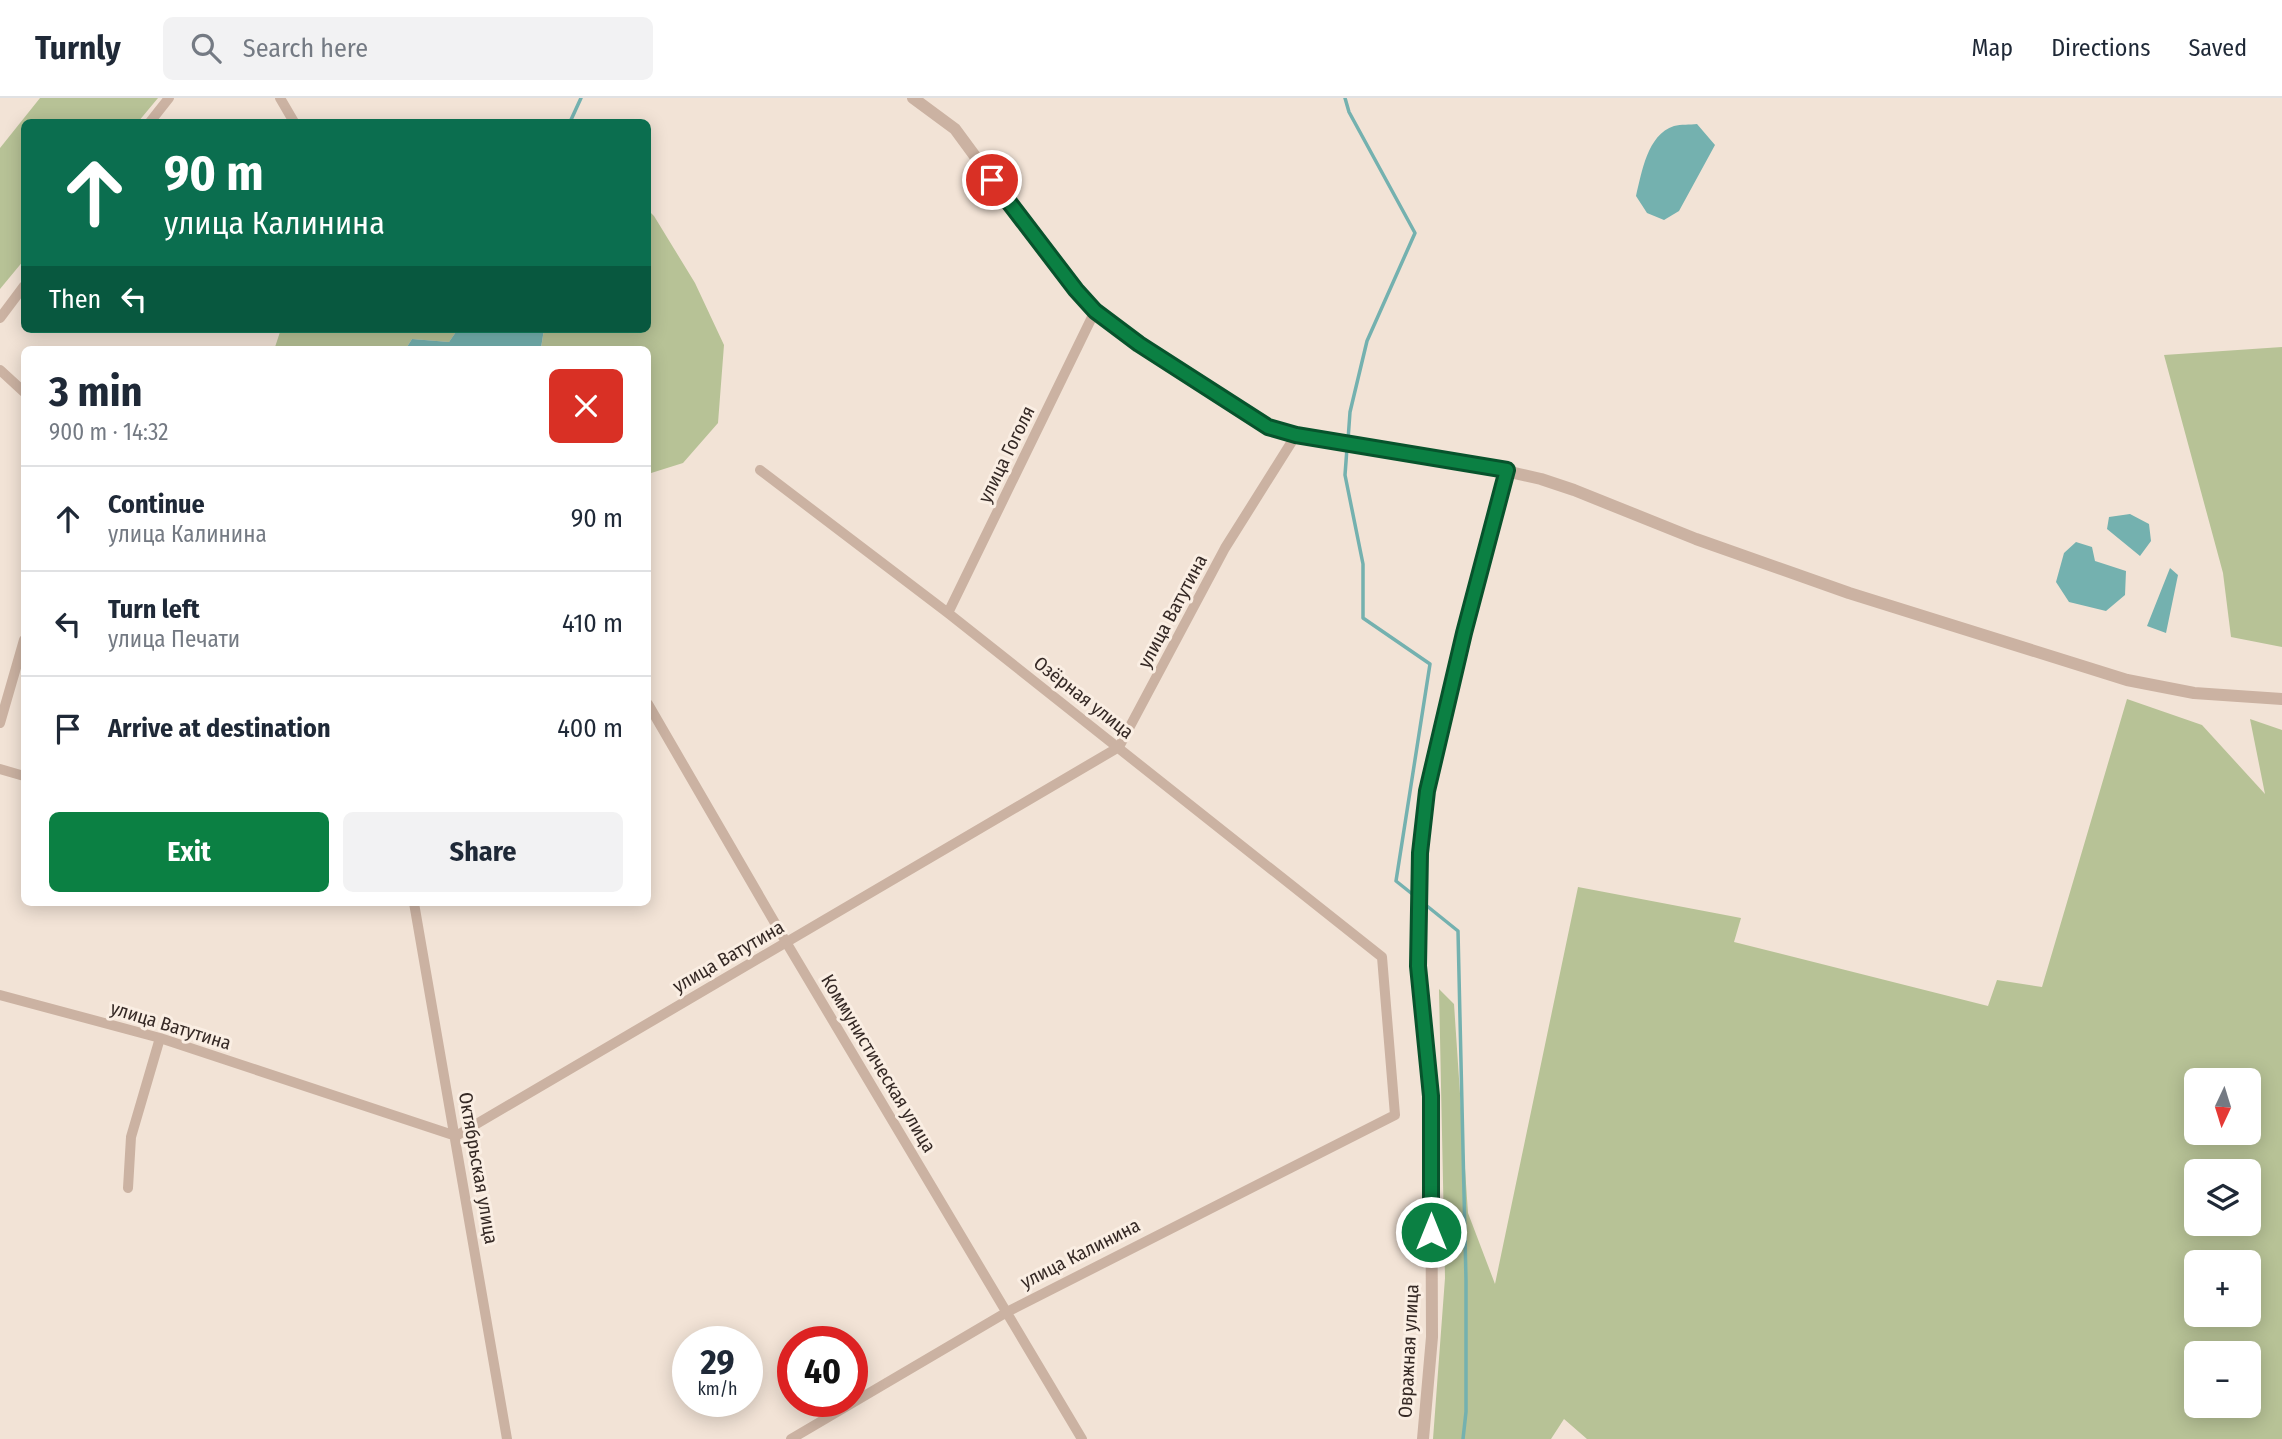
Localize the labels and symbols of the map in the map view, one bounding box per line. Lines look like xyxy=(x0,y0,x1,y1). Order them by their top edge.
pin xyxy=(962,150,1022,210)
street label: улица Гоголя xyxy=(973,402,1040,506)
street label: улица Ватутина xyxy=(1133,551,1212,672)
street label: Озёрная улица xyxy=(1029,651,1138,744)
street label: улица Ватутина xyxy=(668,915,788,998)
street label: Коммунистическая улица xyxy=(816,970,941,1157)
street label: улица Ватутина xyxy=(108,996,234,1055)
north arrow xyxy=(2184,1068,2261,1144)
street label: Октябрьская улица xyxy=(454,1090,503,1246)
position arrow xyxy=(1394,1195,1468,1269)
street label: улица Калинина xyxy=(1017,1213,1144,1293)
street label: Овражная улица xyxy=(1394,1284,1423,1418)
speed limit sign: 40 xyxy=(777,1326,868,1417)

